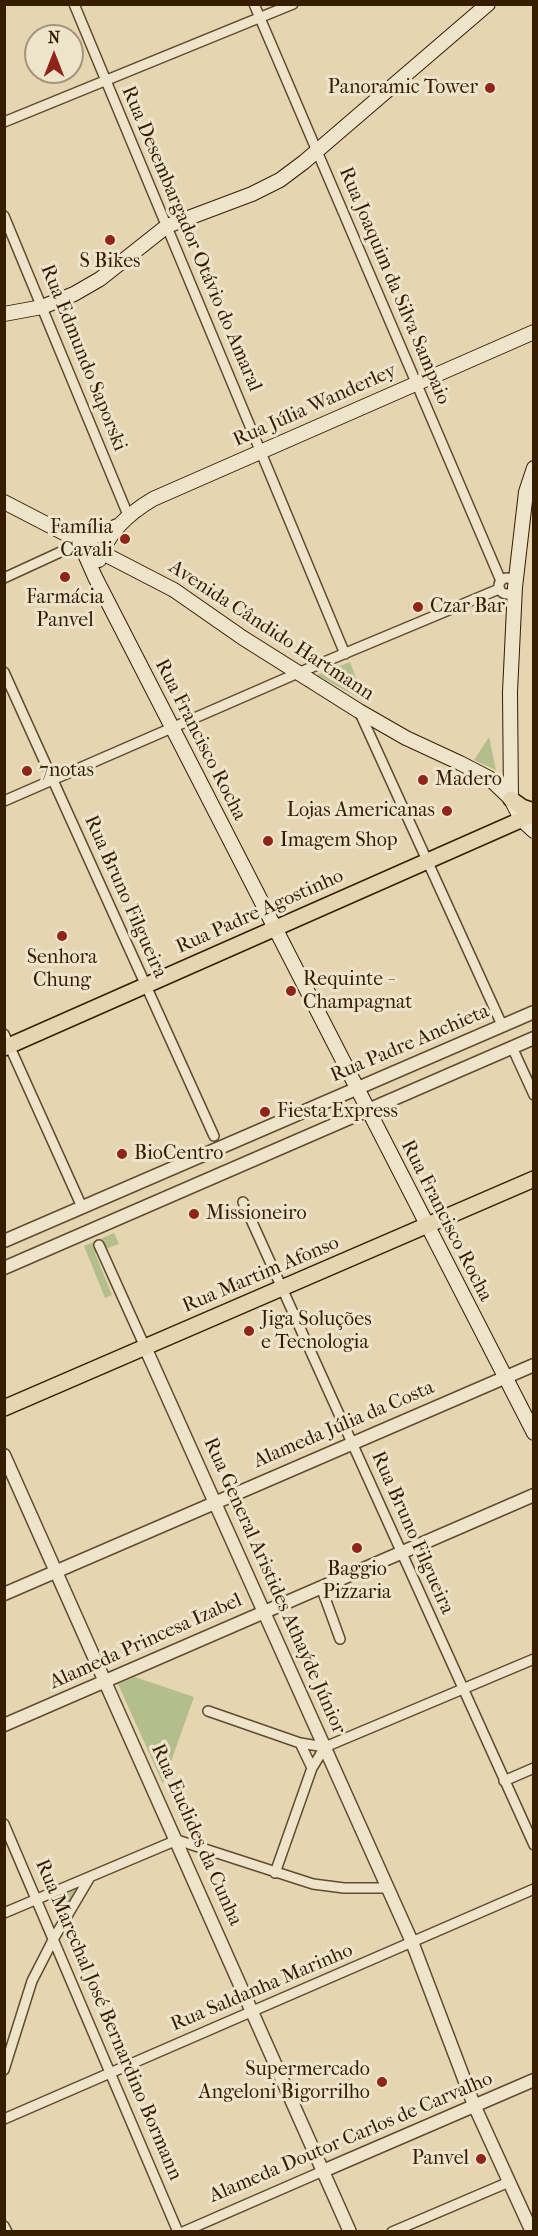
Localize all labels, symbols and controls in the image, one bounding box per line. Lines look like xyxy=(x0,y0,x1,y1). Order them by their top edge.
north arrow xyxy=(24,24,84,84)
text: N xyxy=(48,28,60,47)
place label: Panoramic Tower xyxy=(328,76,478,100)
marker: Panoramic Tower xyxy=(483,81,497,95)
street label: Rua Desembargador Otávio do Amaral xyxy=(116,83,266,395)
street label: Rua Joaquim da Silva Sampaio xyxy=(333,164,455,408)
marker: S Bikes xyxy=(103,233,117,247)
place label: S Bikes xyxy=(80,250,140,274)
street label: Rua Edmundo Saporski xyxy=(35,261,131,455)
street label: Rua Júlia Wanderley xyxy=(230,359,400,453)
place label: Família Cavali xyxy=(50,516,113,563)
marker: Família Cavali xyxy=(118,532,132,546)
street label: Avenida Cândido Hartmann xyxy=(164,556,378,706)
marker: Farmácia Panvel xyxy=(58,570,72,584)
place label: Farmácia Panvel xyxy=(26,586,104,633)
place label: Czar Bar xyxy=(430,595,505,619)
marker: Czar Bar xyxy=(411,600,425,614)
street label: Rua Francisco Rocha xyxy=(149,655,251,825)
place label: 7notas xyxy=(39,759,94,783)
marker: 7notas xyxy=(20,764,34,778)
place label: Madero xyxy=(435,768,502,792)
marker: Madero xyxy=(416,773,430,787)
place label: Lojas Americanas xyxy=(287,799,435,823)
marker: Lojas Americanas xyxy=(440,804,454,818)
street label: Rua Bruno Filgueira xyxy=(78,812,172,982)
place label: Imagem Shop xyxy=(280,829,398,853)
marker: Imagem Shop xyxy=(261,834,275,848)
street label: Rua Padre Agostinho xyxy=(173,864,347,960)
marker: Senhora Chung xyxy=(55,929,69,943)
place label: Senhora Chung xyxy=(27,946,97,993)
place label: Requinte - Champagnat xyxy=(303,968,412,1015)
marker: Requinte - Champagnat xyxy=(284,984,298,998)
street label: Rua Padre Anchieta xyxy=(327,1000,493,1088)
place label: Fiesta Express xyxy=(277,1100,398,1124)
marker: Fiesta Express xyxy=(258,1105,272,1119)
street label: Rua Francisco Rocha xyxy=(395,1136,497,1306)
place label: BioCentro xyxy=(134,1142,223,1166)
marker: BioCentro xyxy=(115,1147,129,1161)
place label: Missioneiro xyxy=(206,1202,307,1226)
marker: Missioneiro xyxy=(187,1207,201,1221)
street label: Rua Martim Afonso xyxy=(179,1231,343,1319)
place label: Jiga Soluções e Tecnologia xyxy=(261,1308,372,1355)
marker: Jiga Soluções e Tecnologia xyxy=(242,1324,256,1338)
street label: Alameda Júlia da Costa xyxy=(250,1376,438,1474)
street label: Rua General Aristides Athaýde Júnior xyxy=(198,1434,350,1738)
street label: Rua Bruno Filgueira xyxy=(365,1448,459,1618)
marker: Baggio Pizzaria xyxy=(350,1541,364,1555)
place label: Baggio Pizzaria xyxy=(323,1558,391,1605)
street label: Alameda Princesa Izabel xyxy=(46,1589,246,1695)
street label: Rua Euclides da Cunha xyxy=(145,1740,247,1930)
street label: Rua Marechal José Bernardino Bormann xyxy=(29,1856,187,2184)
street label: Rua Saldanha Marinho xyxy=(167,1939,357,2037)
place label: Supermercado Angeloni Bigorrilho xyxy=(199,2058,370,2105)
street label: Alameda Doutor Carlos de Carvalho xyxy=(206,2067,496,2209)
marker: Supermercado Angeloni Bigorrilho xyxy=(375,2075,389,2089)
place label: Panvel xyxy=(412,2147,469,2171)
marker: Panvel xyxy=(474,2152,488,2166)

